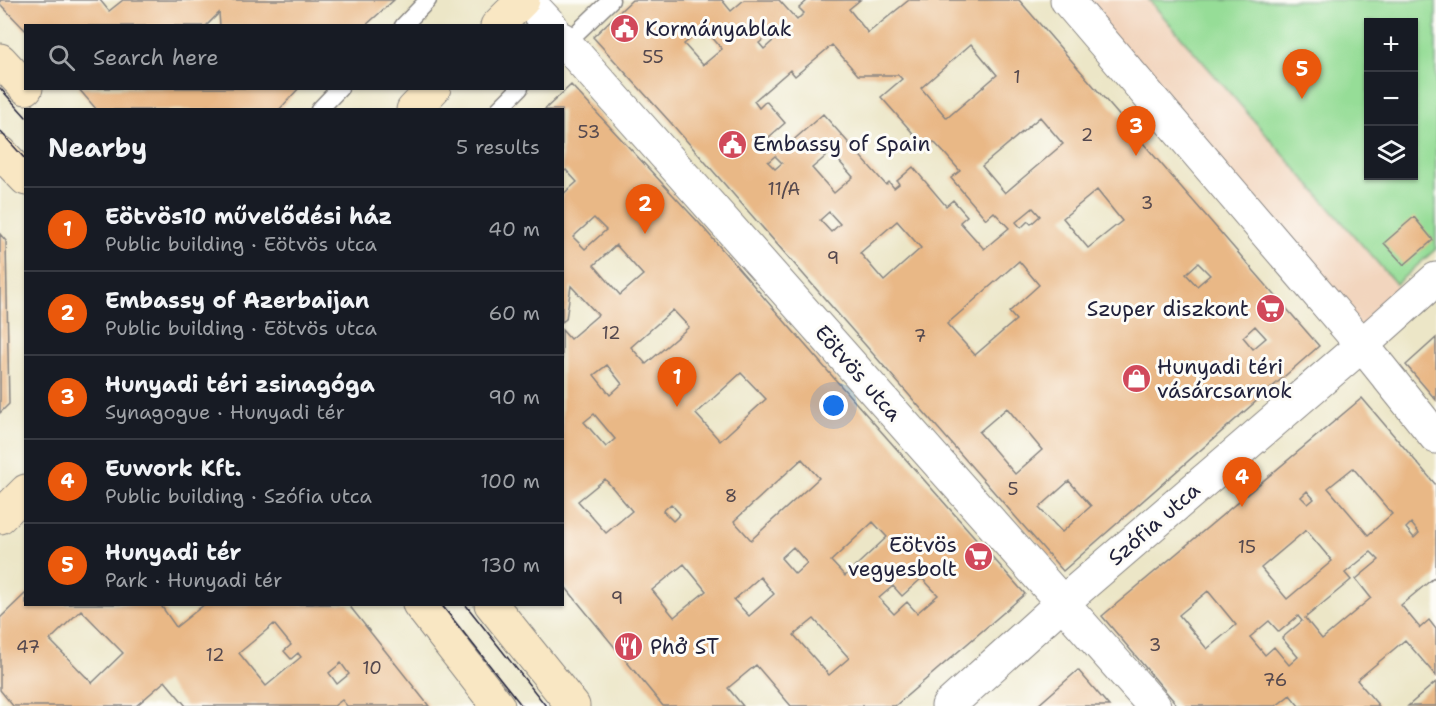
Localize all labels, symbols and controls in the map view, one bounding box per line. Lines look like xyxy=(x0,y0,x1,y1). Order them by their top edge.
public building icon: Kormányablak xyxy=(608,13,640,45)
place label: Kormányablak xyxy=(645,15,792,43)
map controls xyxy=(1364,18,1418,180)
button: + xyxy=(1364,18,1418,72)
search box xyxy=(24,24,564,90)
icon: search xyxy=(45,41,78,74)
text: Search here xyxy=(93,43,219,72)
house number: 55 xyxy=(642,45,664,69)
pin: 5 xyxy=(1282,50,1322,99)
house number: 1 xyxy=(1013,65,1021,89)
button: − xyxy=(1364,72,1418,126)
pin: 3 xyxy=(1116,106,1156,156)
house number: 53 xyxy=(578,120,600,144)
house number: 2 xyxy=(1081,123,1093,147)
button: layers xyxy=(1364,126,1418,180)
public building icon: Embassy of Spain xyxy=(716,128,748,160)
text: Nearby xyxy=(48,130,147,165)
place label: Embassy of Spain xyxy=(753,130,930,158)
text: 5 results xyxy=(456,134,540,160)
house number: 11/A xyxy=(768,177,800,201)
pin: 2 xyxy=(626,184,664,234)
house number: 3 xyxy=(1141,191,1153,215)
text: Eötvös10 művelődési ház xyxy=(105,202,392,231)
text: 1 xyxy=(63,216,72,242)
text: 40 m xyxy=(488,216,540,242)
text: Public building · Eötvös utca xyxy=(105,231,377,257)
house number: 9 xyxy=(827,246,839,270)
text: Embassy of Azerbaijan xyxy=(105,286,369,315)
supermarket icon: Szuper diszkont xyxy=(1254,293,1286,325)
place label: Szuper diszkont xyxy=(1087,295,1249,323)
text: 2 xyxy=(61,300,75,326)
text: 60 m xyxy=(488,300,540,326)
text: Public building · Eötvös utca xyxy=(105,315,377,341)
street label: Eötvös utca xyxy=(808,319,908,427)
house number: 12 xyxy=(601,321,621,345)
house number: 7 xyxy=(914,324,926,348)
place label: Hunyadi téri vásárcsarnok xyxy=(1157,353,1292,405)
pin: 1 xyxy=(658,358,696,407)
shop icon: Hunyadi téri vásárcsarnok xyxy=(1120,363,1152,395)
text: Hunyadi téri zsinagóga xyxy=(105,370,375,399)
text: 3 xyxy=(61,384,75,410)
text: 90 m xyxy=(488,384,540,410)
your location xyxy=(819,391,848,420)
text: Synagogue · Hunyadi tér xyxy=(105,399,345,425)
text: Euwork Kft. xyxy=(105,454,242,483)
pin: 4 xyxy=(1222,458,1262,507)
text: 4 xyxy=(61,468,75,494)
text: 100 m xyxy=(480,468,540,494)
street label: Szófia utca xyxy=(1102,476,1206,572)
house number: 5 xyxy=(1007,477,1019,501)
text: Public building · Szófia utca xyxy=(105,483,372,509)
house number: 8 xyxy=(725,484,737,508)
place label: Eötvös vegyesbolt xyxy=(848,531,957,583)
house number: 15 xyxy=(1238,535,1256,559)
text: Hunyadi tér xyxy=(105,538,241,567)
supermarket icon: Eötvös vegyesbolt xyxy=(962,541,994,573)
text: 5 xyxy=(61,552,74,578)
text: 130 m xyxy=(481,552,540,578)
text: Park · Hunyadi tér xyxy=(105,567,282,593)
house number: 9 xyxy=(611,586,623,610)
restaurant icon: Phở ST xyxy=(613,631,645,663)
place label: Phở ST xyxy=(650,633,719,661)
house number: 3 xyxy=(1149,633,1161,657)
house number: 47 xyxy=(16,635,40,659)
house number: 12 xyxy=(205,643,225,667)
house number: 10 xyxy=(362,656,382,680)
house number: 76 xyxy=(1263,668,1287,692)

